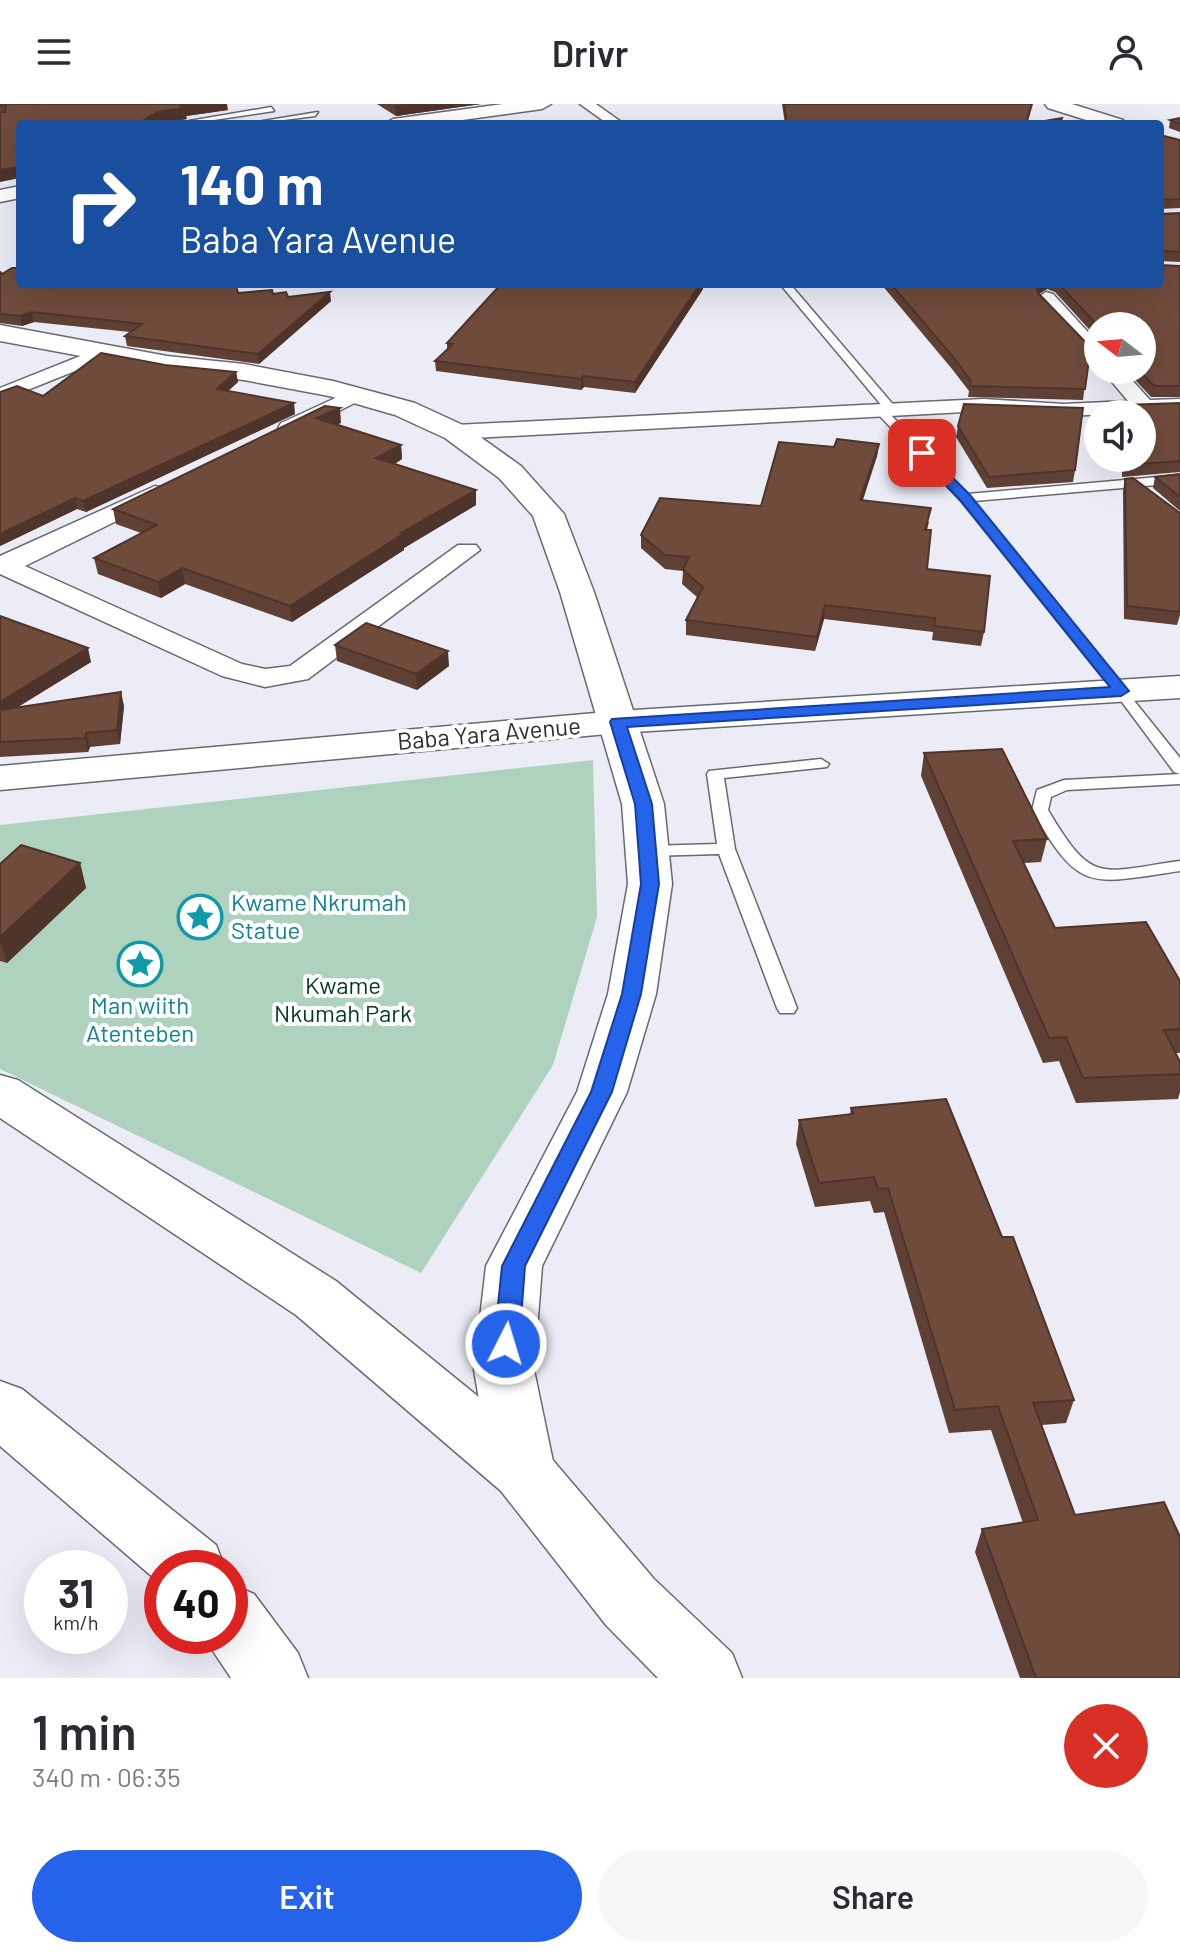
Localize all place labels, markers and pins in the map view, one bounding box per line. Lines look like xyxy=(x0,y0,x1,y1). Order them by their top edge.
pin xyxy=(888,419,956,487)
place label: Kwame Nkrumah Statue xyxy=(231,887,407,944)
place icon: Kwame Nkrumah Statue xyxy=(176,893,224,941)
place icon: Man wiith Atenteben xyxy=(116,940,164,988)
place label: Man wiith Atenteben xyxy=(86,990,194,1047)

